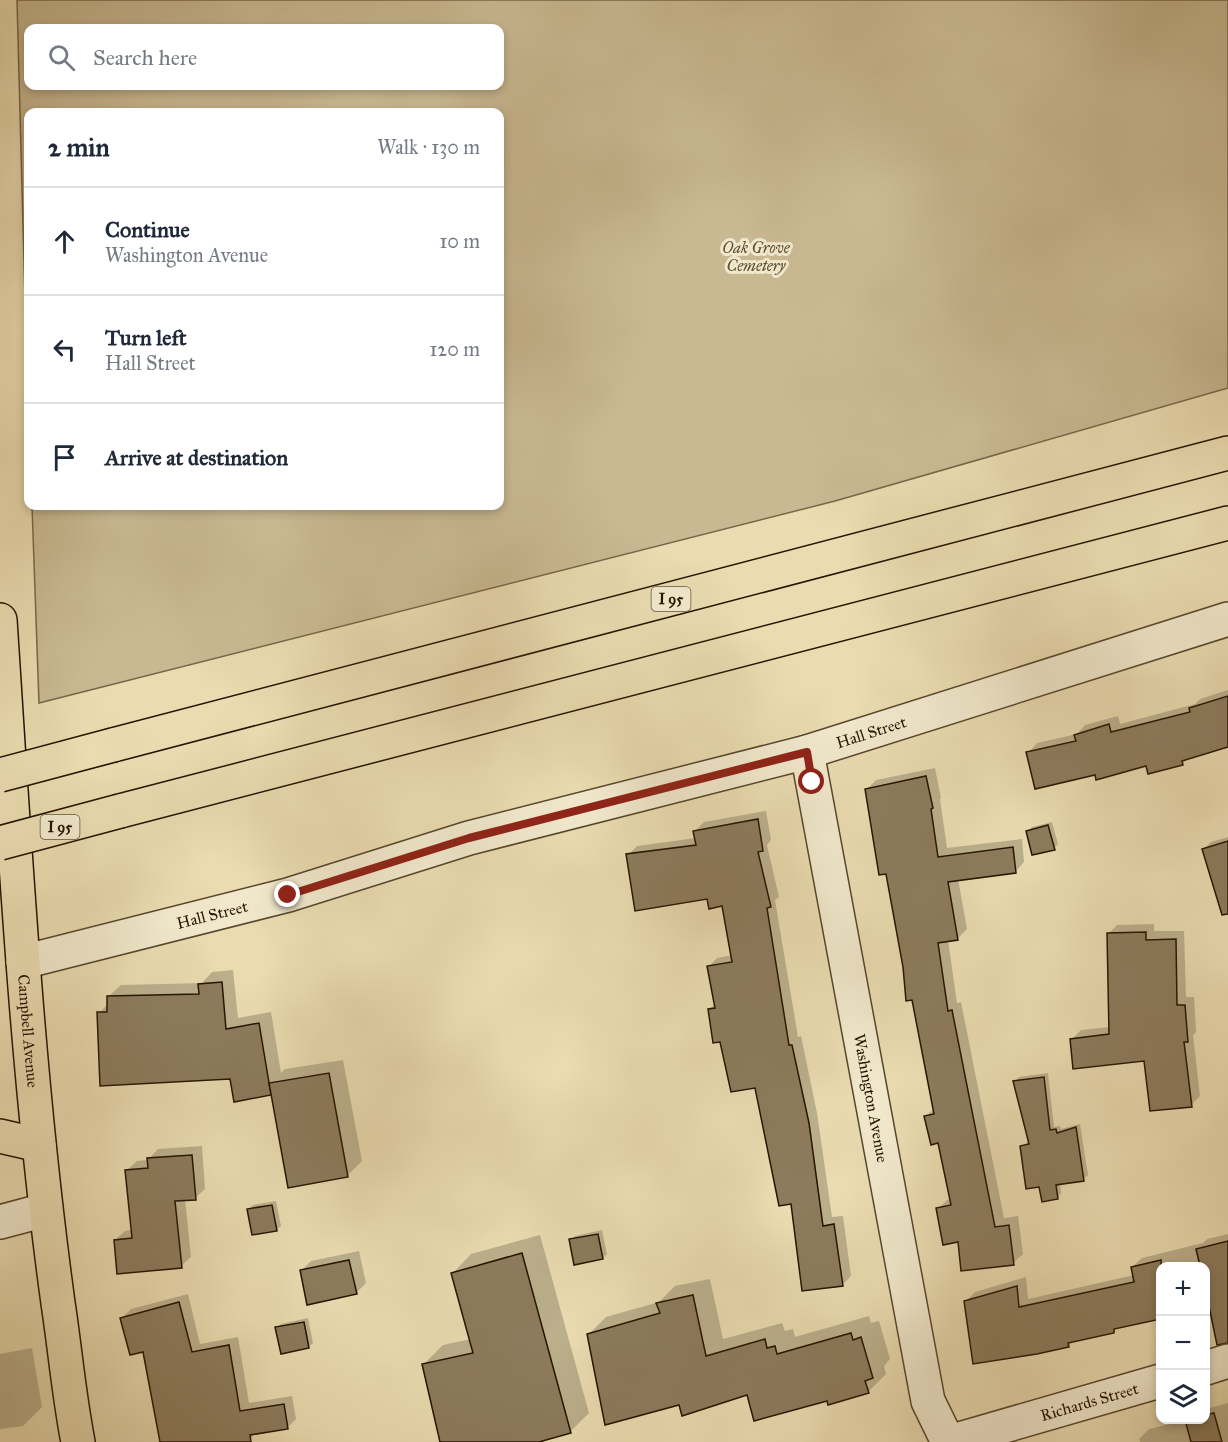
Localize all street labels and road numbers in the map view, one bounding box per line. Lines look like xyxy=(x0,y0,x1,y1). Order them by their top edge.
road number: I 95 xyxy=(652,587,690,611)
street label: Hall Street xyxy=(834,712,909,752)
road number: I 95 xyxy=(40,815,80,839)
street label: Hall Street xyxy=(175,896,250,932)
street label: Campbell Avenue xyxy=(14,974,43,1089)
street label: Washington Avenue xyxy=(850,1032,893,1164)
street label: Richards Street xyxy=(1038,1378,1141,1425)

